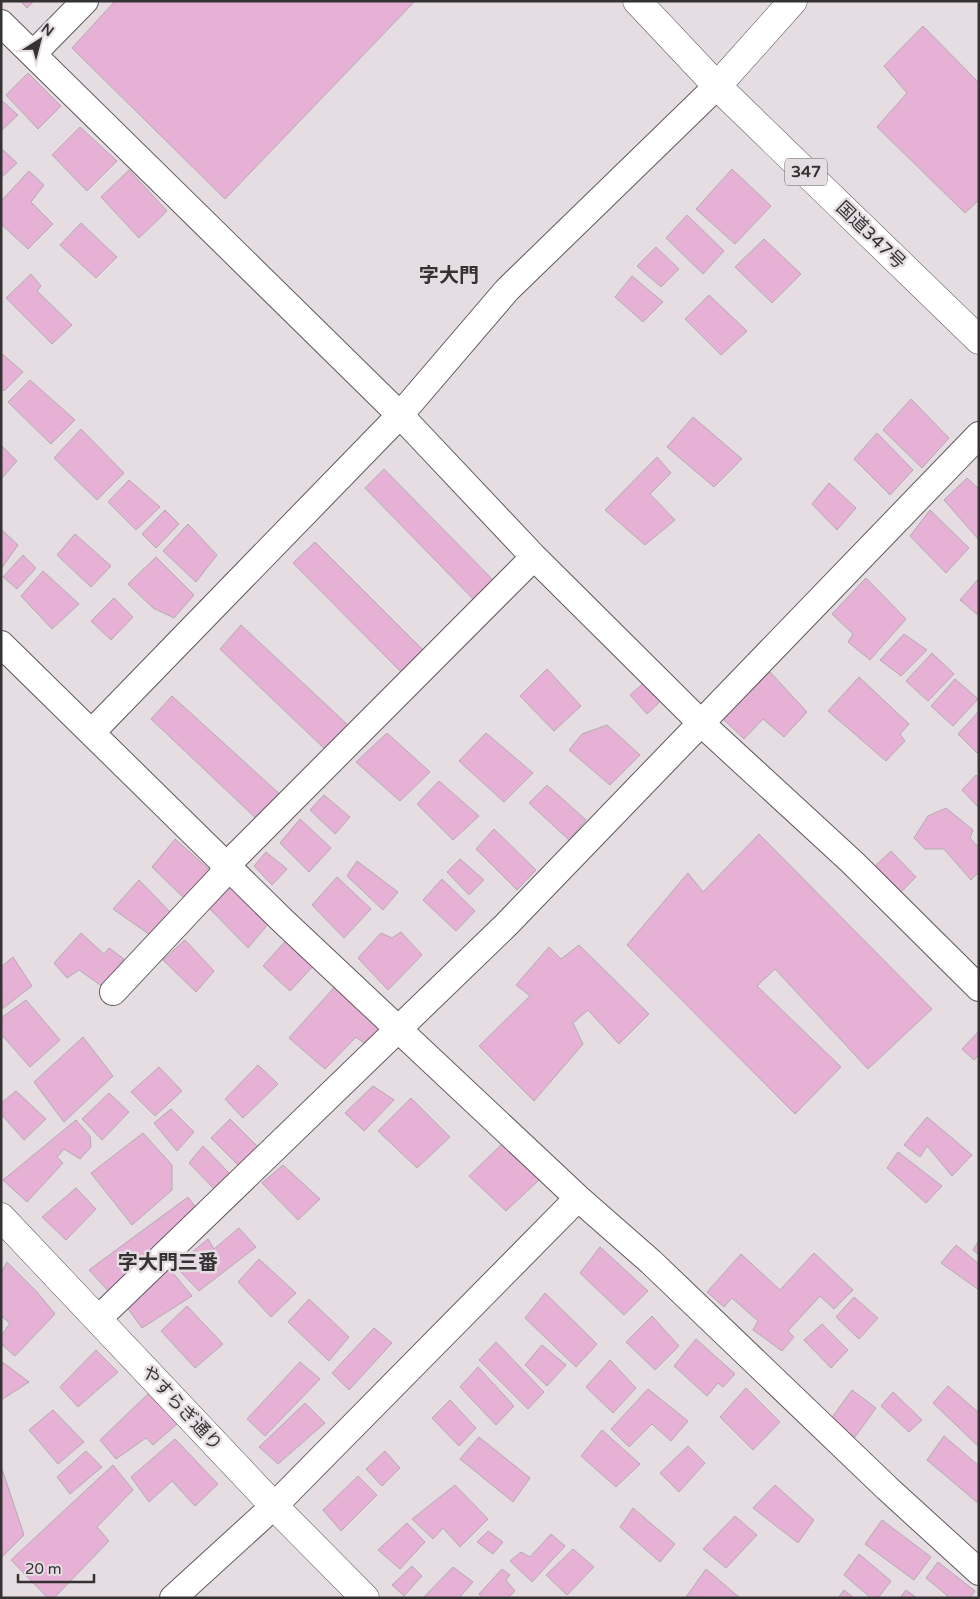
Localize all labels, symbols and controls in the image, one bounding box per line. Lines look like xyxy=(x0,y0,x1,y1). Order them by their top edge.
north arrow xyxy=(15,15,65,65)
text: N xyxy=(38,20,57,40)
road number: 347 xyxy=(785,158,827,186)
street label: 国道347号 xyxy=(832,197,910,273)
district label: 字大門 xyxy=(419,264,479,288)
district label: 字大門三番 xyxy=(118,1251,218,1275)
street label: やすらぎ通り xyxy=(137,1361,227,1455)
scale bar xyxy=(18,1552,94,1584)
text: 20 m xyxy=(25,1560,62,1578)

